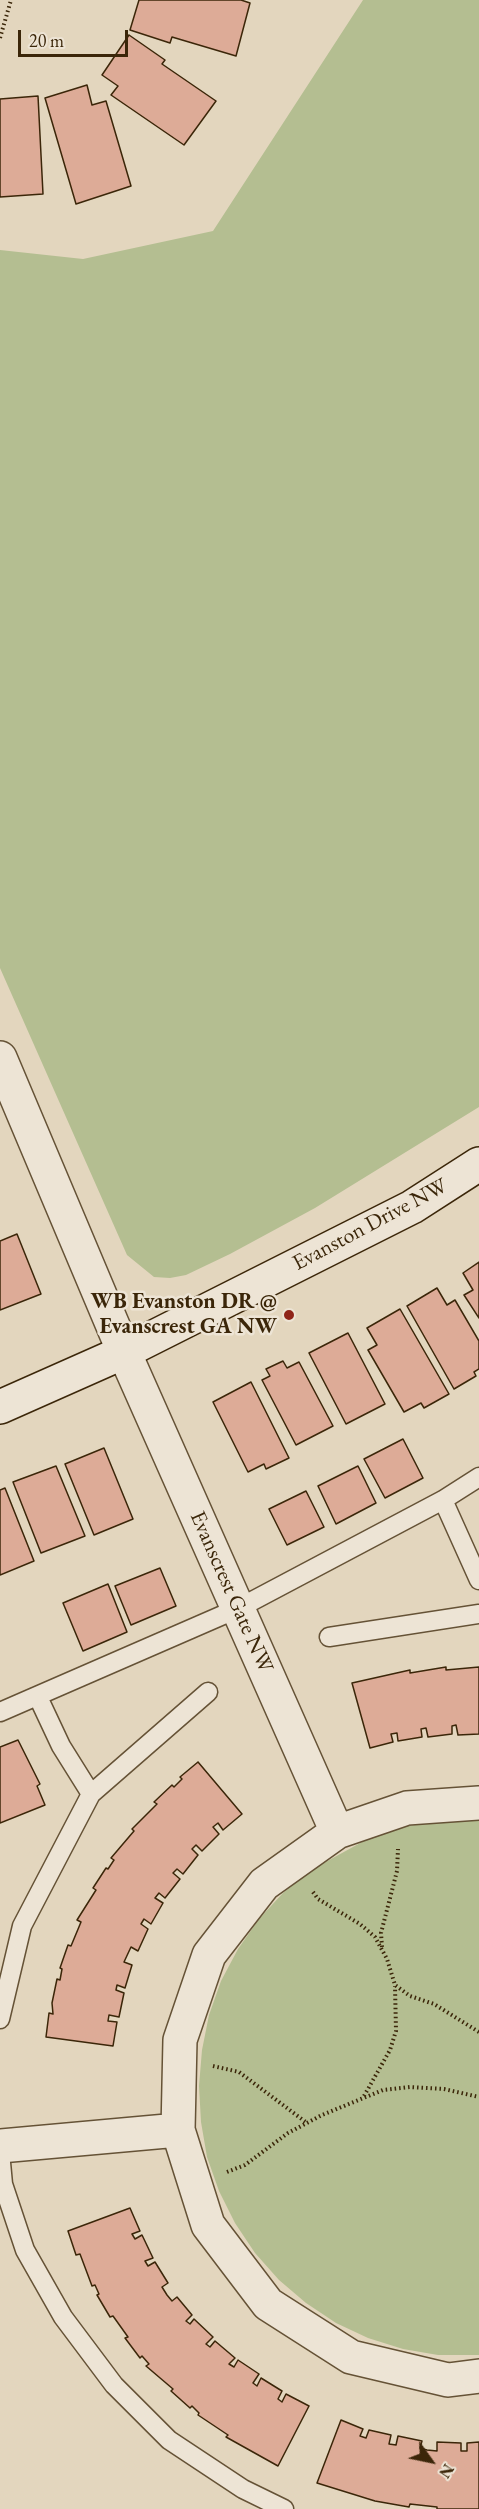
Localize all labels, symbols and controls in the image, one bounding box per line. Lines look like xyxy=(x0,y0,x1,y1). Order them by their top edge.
scale bar xyxy=(21,18,130,56)
text: 20 m xyxy=(29,29,64,52)
street label: Evanston Drive NW xyxy=(288,1173,452,1277)
place label: WB Evanston DR @ Evanscrest GA NW xyxy=(91,1289,277,1340)
marker: WB Evanston DR @ Evanscrest GA NW xyxy=(282,1308,296,1322)
street label: Evanscrest Gate NW xyxy=(184,1507,278,1677)
north arrow xyxy=(401,2431,461,2491)
text: N xyxy=(434,2460,459,2482)

